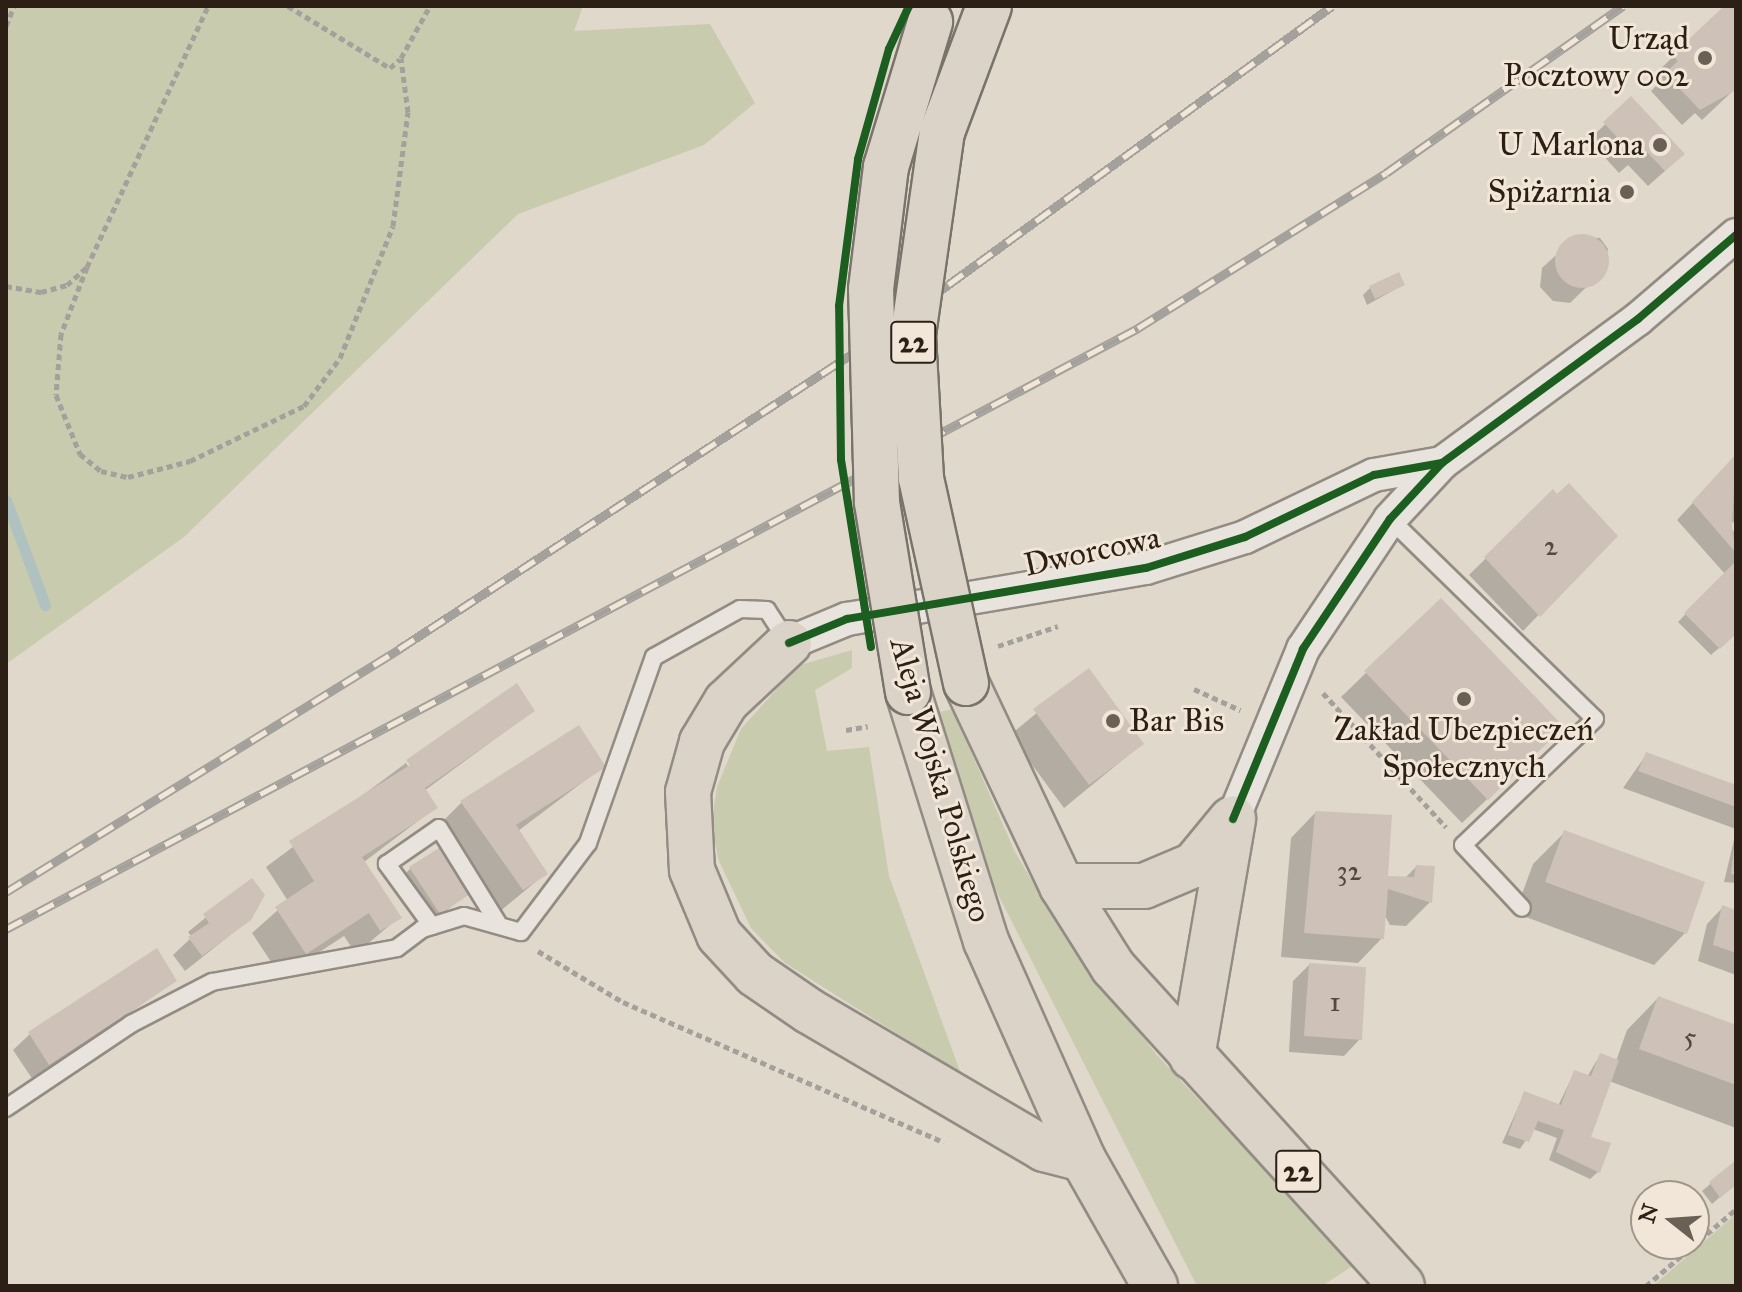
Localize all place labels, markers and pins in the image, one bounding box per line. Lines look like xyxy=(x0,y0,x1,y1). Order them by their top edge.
place label: Urząd Pocztowy 002 xyxy=(1503,21,1689,96)
marker: Urząd Pocztowy 002 xyxy=(1696,49,1714,67)
place label: U Marlona xyxy=(1498,126,1644,164)
marker: U Marlona xyxy=(1651,136,1669,154)
place label: Spiżarnia xyxy=(1488,173,1611,211)
marker: Spiżarnia xyxy=(1618,183,1636,201)
marker: Zakład Ubezpieczeń Społecznych xyxy=(1455,690,1473,708)
place label: Bar Bis xyxy=(1129,702,1224,740)
marker: Bar Bis xyxy=(1104,712,1122,730)
place label: Zakład Ubezpieczeń Społecznych xyxy=(1334,712,1594,787)

